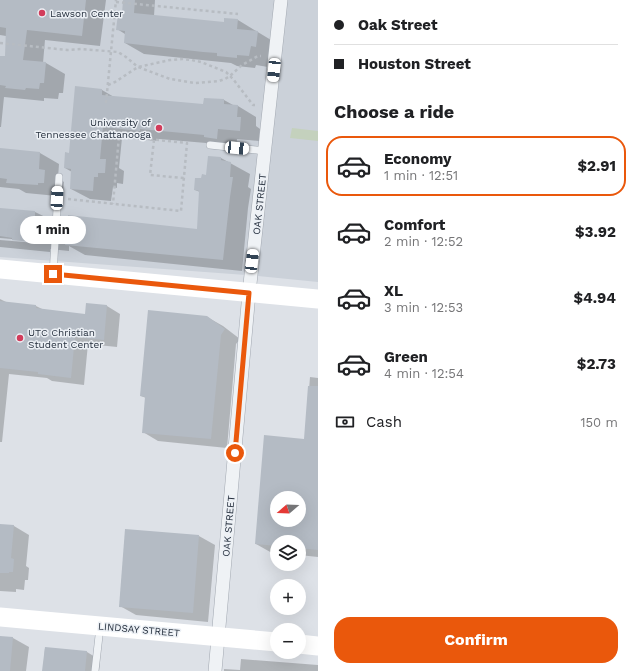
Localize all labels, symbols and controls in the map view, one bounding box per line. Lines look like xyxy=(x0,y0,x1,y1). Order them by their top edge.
marker: Lawson Center xyxy=(37,8,47,18)
place label: Lawson Center xyxy=(50,8,123,19)
text: Oak Street xyxy=(358,16,437,34)
text: Houston Street xyxy=(358,55,471,73)
car xyxy=(267,57,281,83)
text: Choose a ride xyxy=(334,101,454,122)
place label: University of Tennessee Chattanooga xyxy=(36,117,151,140)
marker: University of Tennessee Chattanooga xyxy=(154,123,164,133)
car xyxy=(224,141,250,155)
icon: car xyxy=(336,148,372,184)
text: Economy xyxy=(384,150,451,168)
text: $2.91 xyxy=(577,157,616,175)
text: 1 min · 12:51 xyxy=(384,168,458,183)
street label: OAK STREET xyxy=(251,173,268,235)
car xyxy=(50,186,64,210)
icon: car xyxy=(336,214,372,250)
callout: 1 min xyxy=(20,216,86,244)
text: Comfort xyxy=(384,216,445,234)
text: 1 min xyxy=(36,222,70,237)
text: $3.92 xyxy=(575,223,616,241)
text: 2 min · 12:52 xyxy=(384,234,463,249)
car xyxy=(245,248,259,274)
route end xyxy=(44,265,62,283)
icon: car xyxy=(336,280,372,316)
text: XL xyxy=(384,282,403,300)
text: $4.94 xyxy=(573,289,616,307)
text: 3 min · 12:53 xyxy=(384,300,463,315)
place label: UTC Christian Student Center xyxy=(28,327,103,350)
marker: UTC Christian Student Center xyxy=(15,333,25,343)
icon: car xyxy=(336,346,372,382)
text: Green xyxy=(384,348,428,366)
text: $2.73 xyxy=(577,355,616,373)
text: 4 min · 12:54 xyxy=(384,366,464,381)
icon: cash xyxy=(334,411,356,433)
text: Cash xyxy=(366,413,402,431)
text: 150 m xyxy=(580,415,618,430)
route start xyxy=(226,444,244,462)
north arrow xyxy=(270,491,306,527)
map controls xyxy=(270,491,306,659)
street label: OAK STREET xyxy=(220,495,237,557)
button: layers xyxy=(270,535,306,571)
button: + xyxy=(270,579,306,615)
button: Confirm xyxy=(334,617,618,663)
street label: LINDSAY STREET xyxy=(98,620,180,639)
button: − xyxy=(270,623,306,659)

